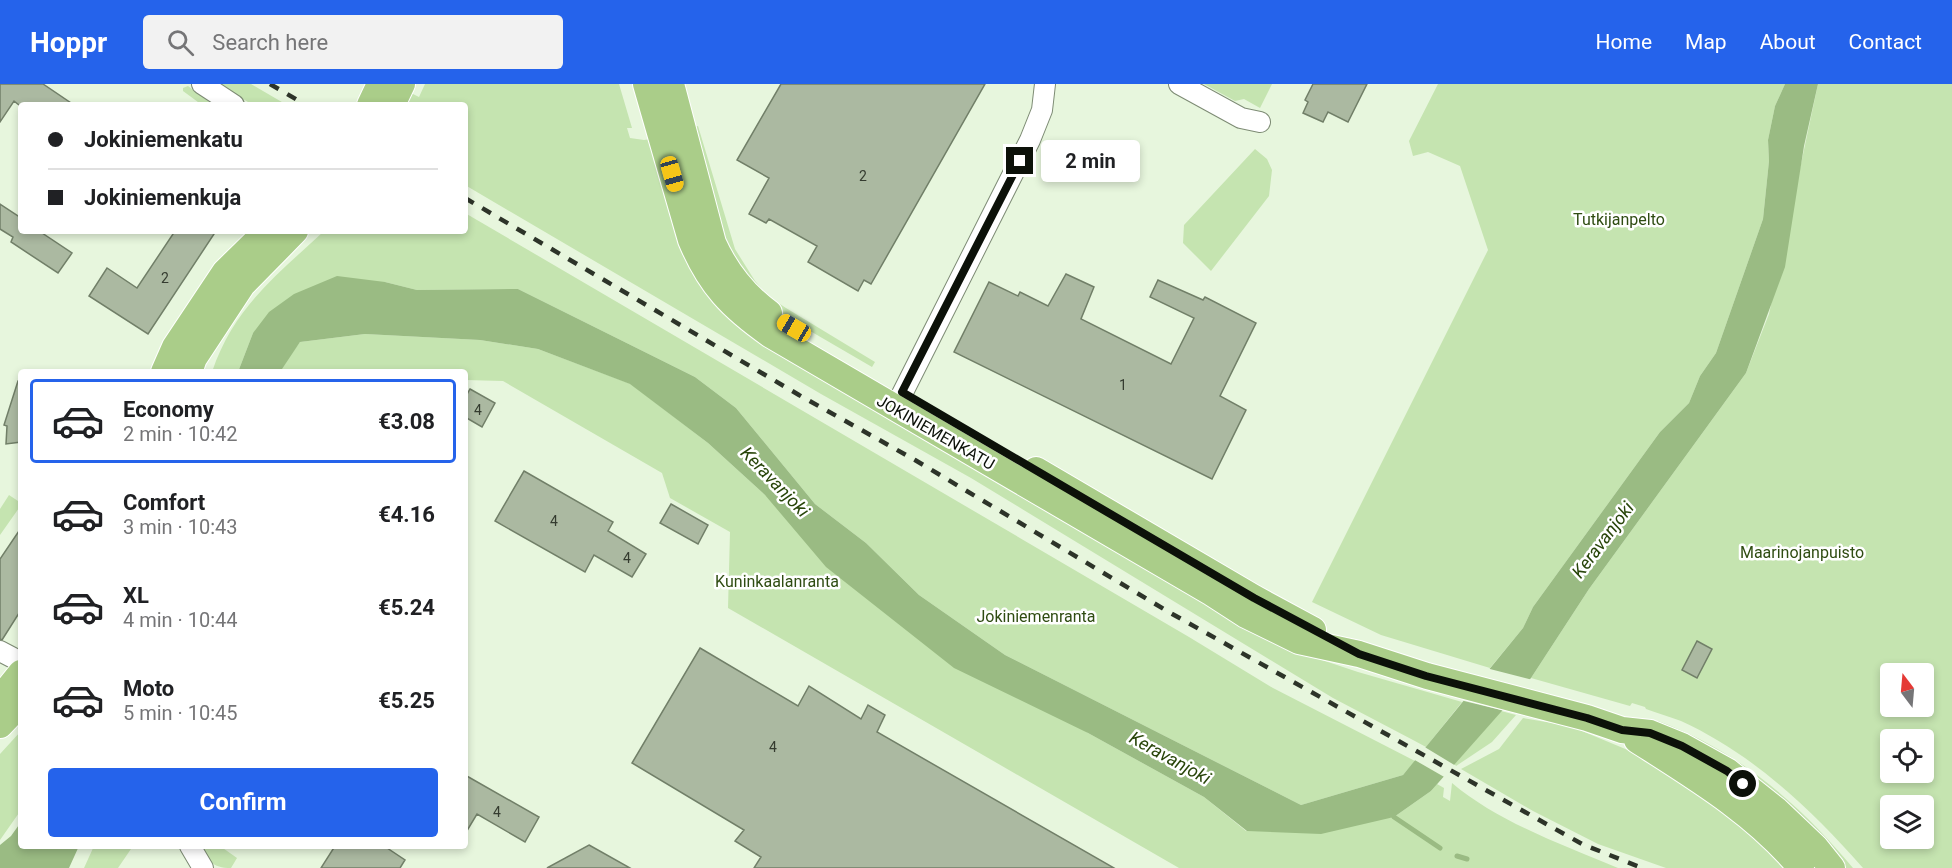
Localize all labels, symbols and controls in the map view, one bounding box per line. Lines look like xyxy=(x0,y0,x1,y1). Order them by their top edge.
search box xyxy=(143,15,563,69)
text: Hoppr xyxy=(30,26,107,59)
icon: search xyxy=(164,26,197,59)
text: Search here xyxy=(212,30,328,55)
text: Home xyxy=(1596,30,1652,54)
text: Map xyxy=(1685,30,1727,54)
text: About xyxy=(1760,30,1816,54)
text: Contact xyxy=(1849,30,1922,54)
text: Jokiniemenkatu xyxy=(84,127,243,152)
callout: 2 min xyxy=(1041,140,1140,182)
route end xyxy=(1006,147,1033,174)
text: 2 min xyxy=(1065,149,1116,173)
car xyxy=(658,154,686,194)
house number: 2 xyxy=(859,168,867,184)
text: Jokiniemenkuja xyxy=(84,185,241,210)
park label: Tutkijanpelto xyxy=(1573,210,1665,229)
house number: 2 xyxy=(161,270,169,286)
car xyxy=(774,311,814,345)
house number: 1 xyxy=(1119,377,1127,393)
street label: JOKINIEMENKATU xyxy=(873,391,998,474)
icon: car xyxy=(51,394,105,448)
text: Economy xyxy=(123,397,214,422)
house number: 4 xyxy=(474,402,482,418)
text: €3.08 xyxy=(378,409,435,434)
text: 2 min · 10:42 xyxy=(123,422,238,446)
water label: Keravanjoki xyxy=(737,442,815,522)
icon: car xyxy=(51,487,105,541)
text: Comfort xyxy=(123,490,205,515)
water label: Keravanjoki xyxy=(1567,497,1638,582)
text: €4.16 xyxy=(378,502,435,527)
house number: 4 xyxy=(550,513,558,529)
text: 3 min · 10:43 xyxy=(123,515,238,539)
park label: Maarinojanpuisto xyxy=(1740,543,1864,562)
house number: 4 xyxy=(623,550,631,566)
park label: Kuninkaalanranta xyxy=(715,572,839,591)
icon: car xyxy=(51,580,105,634)
text: XL xyxy=(123,583,149,608)
text: €5.24 xyxy=(378,595,435,620)
park label: Jokiniemenranta xyxy=(976,607,1096,626)
text: 4 min · 10:44 xyxy=(123,608,238,632)
north arrow xyxy=(1880,663,1934,717)
map controls xyxy=(1880,663,1934,849)
icon: car xyxy=(51,673,105,727)
text: Moto xyxy=(123,676,174,701)
text: €5.25 xyxy=(378,688,435,713)
text: 5 min · 10:45 xyxy=(123,701,238,725)
water label: Keravanjoki xyxy=(1126,727,1215,789)
button: locate xyxy=(1880,729,1934,783)
house number: 4 xyxy=(769,739,777,755)
button: Confirm xyxy=(48,768,438,837)
route start xyxy=(1729,770,1756,797)
button: layers xyxy=(1880,795,1934,849)
house number: 4 xyxy=(493,804,501,820)

